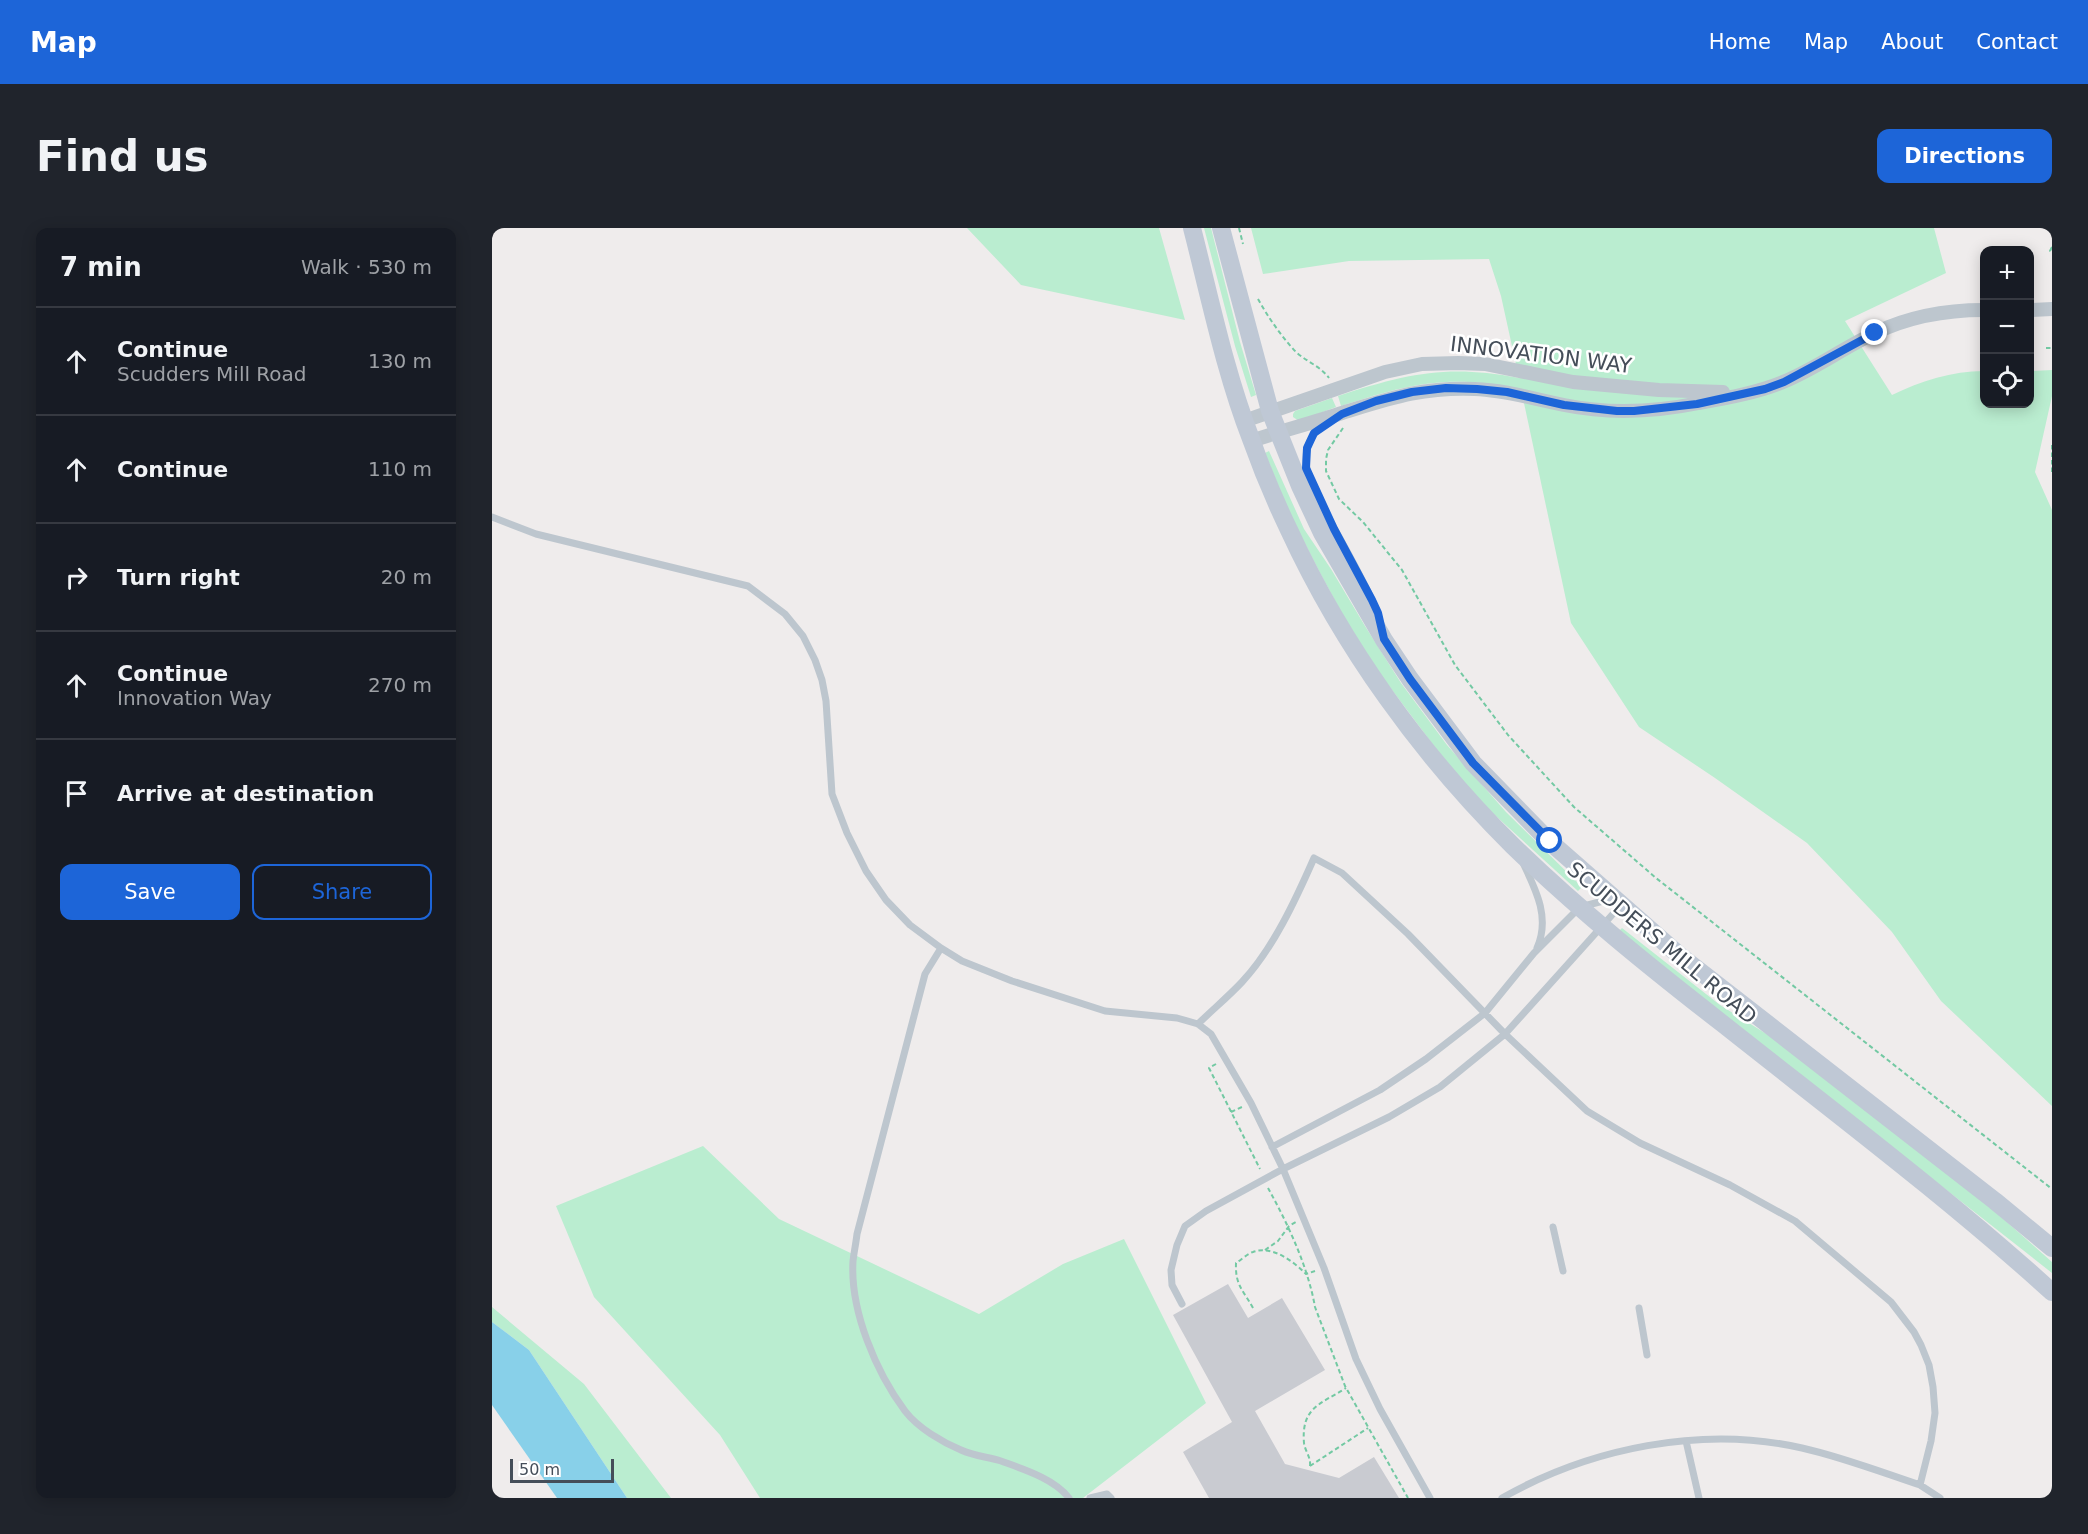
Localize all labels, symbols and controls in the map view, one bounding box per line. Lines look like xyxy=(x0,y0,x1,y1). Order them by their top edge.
text: Map xyxy=(30,26,97,59)
text: Home xyxy=(1709,30,1771,54)
text: Map xyxy=(1804,30,1848,54)
text: About xyxy=(1881,30,1943,54)
text: Contact xyxy=(1976,30,2058,54)
button: Directions xyxy=(1877,129,2052,183)
text: Find us xyxy=(36,132,209,181)
map controls xyxy=(1980,246,2034,408)
button: + xyxy=(1980,246,2034,300)
text: 7 min xyxy=(60,252,142,282)
text: Walk · 530 m xyxy=(301,255,432,279)
button: − xyxy=(1980,300,2034,354)
route end xyxy=(1861,319,1887,345)
street label: INNOVATION WAY xyxy=(1449,332,1633,378)
text: Continue xyxy=(117,337,228,362)
icon: ahead xyxy=(60,345,93,378)
text: 130 m xyxy=(368,349,432,373)
button: locate xyxy=(1980,354,2034,408)
text: Scudders Mill Road xyxy=(117,362,307,386)
icon: ahead xyxy=(60,453,93,486)
text: Continue xyxy=(117,457,228,482)
text: 110 m xyxy=(368,457,432,481)
icon: right xyxy=(60,561,93,594)
text: Turn right xyxy=(117,565,240,590)
text: 20 m xyxy=(381,565,432,589)
text: Continue xyxy=(117,661,228,686)
icon: ahead xyxy=(60,669,93,702)
text: 270 m xyxy=(368,673,432,697)
text: Innovation Way xyxy=(117,686,272,710)
icon: arrive xyxy=(60,777,93,810)
text: Arrive at destination xyxy=(117,781,374,806)
route start xyxy=(1536,827,1562,853)
street label: SCUDDERS MILL ROAD xyxy=(1563,857,1761,1029)
button: Save xyxy=(60,864,240,920)
button: Share xyxy=(252,864,432,920)
scale bar xyxy=(510,1456,614,1484)
text: 50 m xyxy=(519,1460,560,1479)

